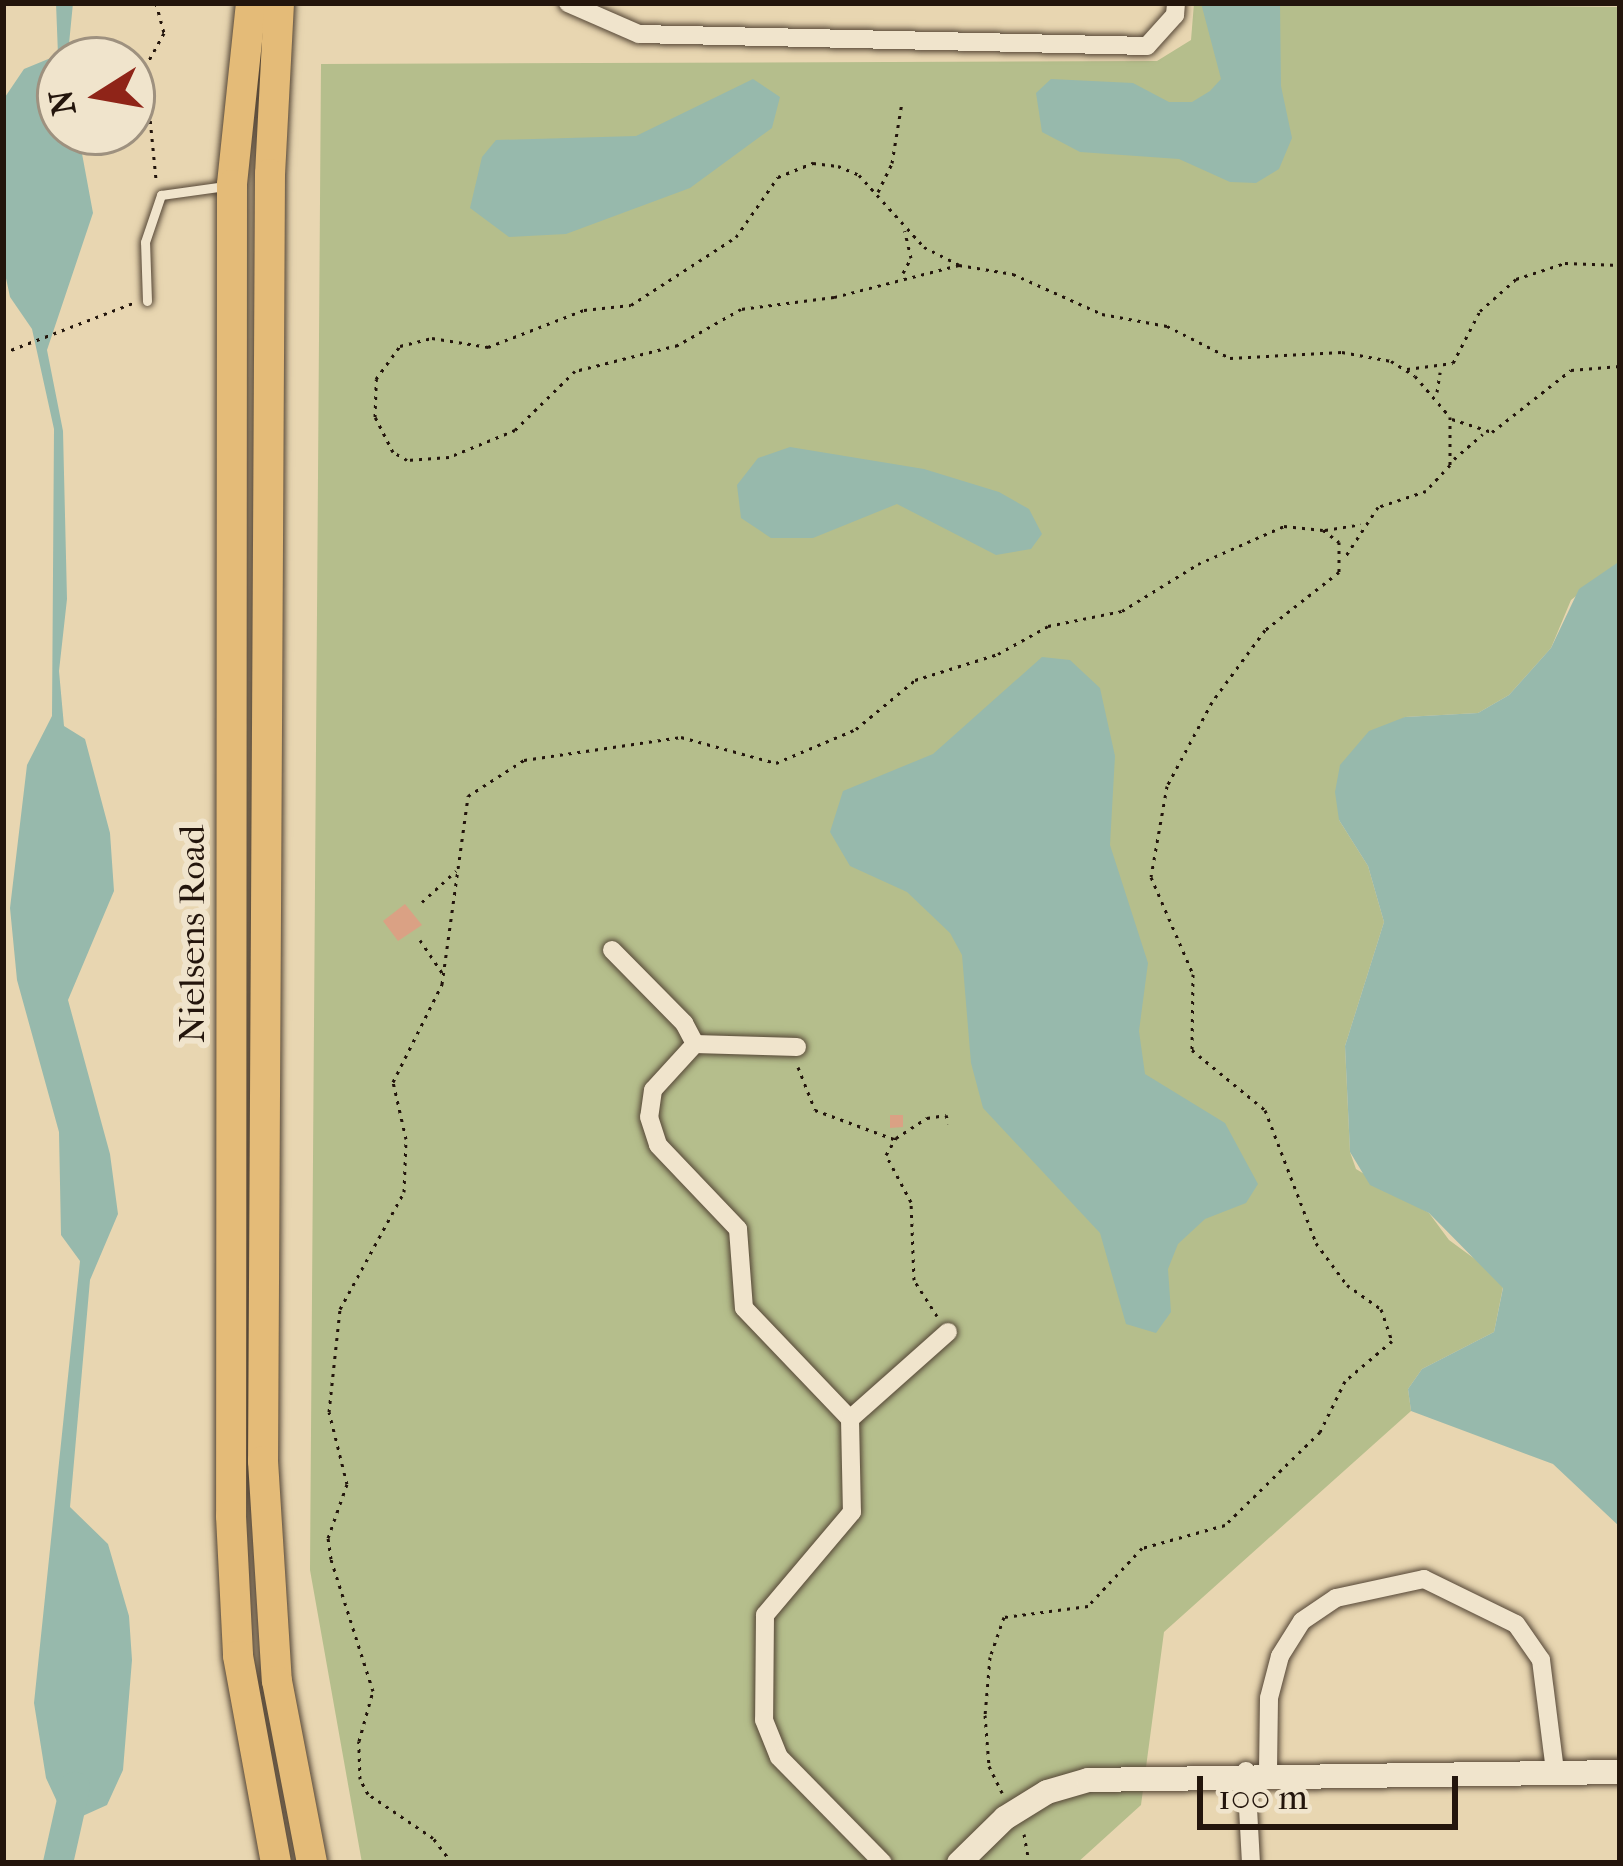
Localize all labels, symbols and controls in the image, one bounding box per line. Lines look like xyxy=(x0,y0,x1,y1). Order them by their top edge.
north arrow xyxy=(36,36,156,156)
text: N xyxy=(42,86,85,118)
street label: Nielsens Road xyxy=(171,825,215,1043)
scale bar xyxy=(1203,1752,1464,1826)
text: 100 m xyxy=(1218,1776,1308,1818)

